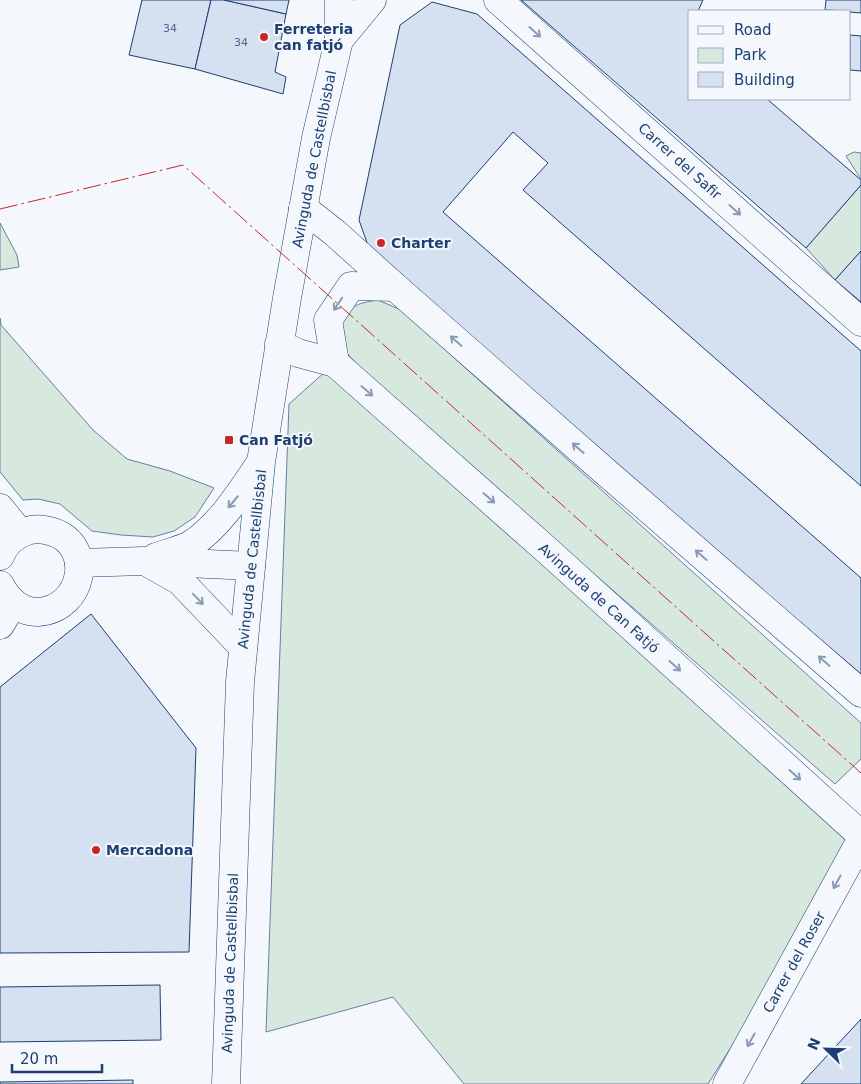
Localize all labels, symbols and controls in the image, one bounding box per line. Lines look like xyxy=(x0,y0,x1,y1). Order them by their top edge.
legend xyxy=(688,10,851,100)
place label: Ferreteria can fatjó xyxy=(274,21,353,53)
text: Road xyxy=(734,21,772,39)
house number: 34 xyxy=(163,22,177,35)
one-way arrow xyxy=(528,26,541,38)
marker: Ferreteria can fatjó xyxy=(258,31,270,43)
house number: 34 xyxy=(234,36,248,49)
text: Park xyxy=(734,46,767,64)
street label: Avinguda de Castellbisbal xyxy=(289,69,339,249)
text: Building xyxy=(734,71,795,89)
street label: Carrer del Safir xyxy=(635,120,725,203)
one-way arrow xyxy=(728,204,741,215)
place label: Charter xyxy=(391,235,451,251)
marker: Charter xyxy=(375,237,387,249)
one-way arrow xyxy=(333,297,343,311)
one-way arrow xyxy=(450,335,463,347)
one-way arrow xyxy=(360,385,373,397)
place label: Can Fatjó xyxy=(239,432,313,448)
marker: Can Fatjó xyxy=(223,434,235,446)
one-way arrow xyxy=(572,443,585,454)
street label: Avinguda de Castellbisbal xyxy=(235,468,269,650)
one-way arrow xyxy=(482,493,495,504)
one-way arrow xyxy=(228,495,239,508)
street label: Avinguda de Can Fatjó xyxy=(536,540,662,656)
one-way arrow xyxy=(695,549,708,560)
one-way arrow xyxy=(191,593,204,605)
one-way arrow xyxy=(818,656,831,667)
one-way arrow xyxy=(668,660,681,672)
one-way arrow xyxy=(788,769,801,781)
place label: Mercadona xyxy=(106,842,193,858)
marker: Mercadona xyxy=(90,844,102,856)
street label: Avinguda de Castellbisbal xyxy=(219,873,241,1053)
one-way arrow xyxy=(832,875,842,890)
street label: Carrer del Roser xyxy=(760,908,829,1015)
north arrow xyxy=(801,1024,851,1074)
one-way arrow xyxy=(746,1033,756,1048)
text: N xyxy=(804,1035,824,1052)
scale bar xyxy=(12,1042,102,1074)
text: 20 m xyxy=(20,1050,58,1068)

